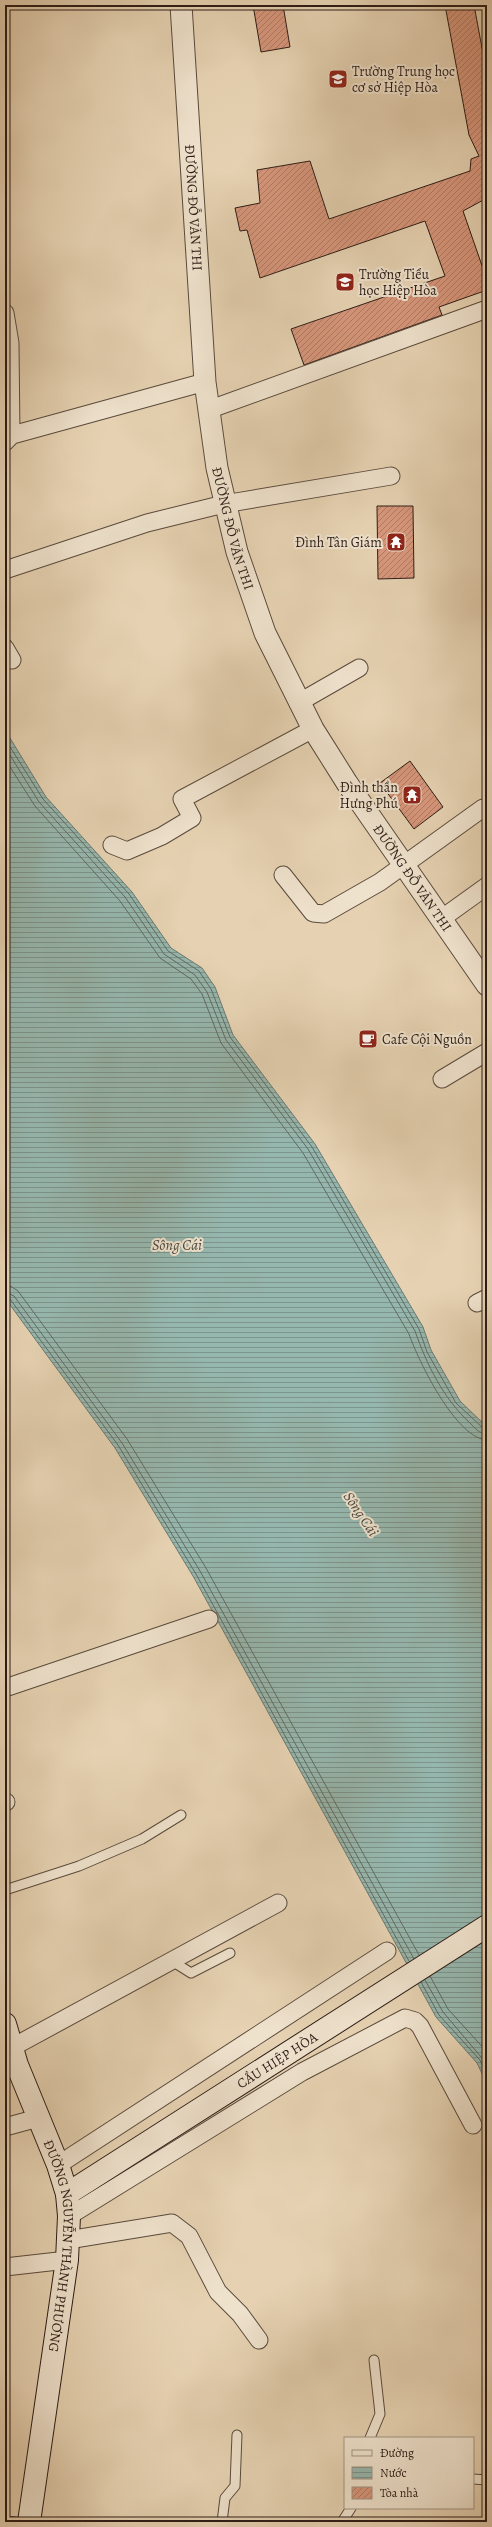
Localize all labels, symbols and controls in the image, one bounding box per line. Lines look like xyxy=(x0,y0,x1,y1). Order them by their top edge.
place label: Trường Trung học cơ sở Hiệp Hòa xyxy=(352,62,455,97)
school or university icon: Trường Trung học cơ sở Hiệp Hòa xyxy=(327,68,349,90)
street label: ĐƯỜNG ĐỖ VĂN THI xyxy=(180,144,207,271)
place label: Trường Tiểu học Hiệp Hòa xyxy=(359,265,437,300)
school or university icon: Trường Tiểu học Hiệp Hòa xyxy=(334,271,356,293)
street label: ĐƯỜNG ĐỖ VĂN THI xyxy=(207,465,258,592)
temple icon: Đình Tân Giám xyxy=(385,531,407,553)
place label: Đình Tân Giám xyxy=(295,533,382,552)
place label: Đình thần Hưng Phú xyxy=(340,778,398,813)
temple icon: Đình thần Hưng Phú xyxy=(401,784,423,806)
street label: ĐƯỜNG ĐỖ VĂN THI xyxy=(368,821,456,935)
cafe icon: Cafe Cội Nguồn xyxy=(357,1028,379,1050)
place label: Cafe Cội Nguồn xyxy=(382,1030,472,1049)
water label: Sông Cái xyxy=(152,1235,202,1255)
water label: Sông Cái xyxy=(339,1488,383,1540)
street label: CẦU HIỆP HÒA xyxy=(233,2027,322,2093)
street label: ĐƯỜNG NGUYỄN THÀNH PHƯƠNG xyxy=(39,2137,78,2353)
legend xyxy=(344,2437,474,2509)
text: Đường xyxy=(380,2445,414,2461)
text: Nước xyxy=(380,2465,407,2481)
text: Tòa nhà xyxy=(380,2485,419,2501)

